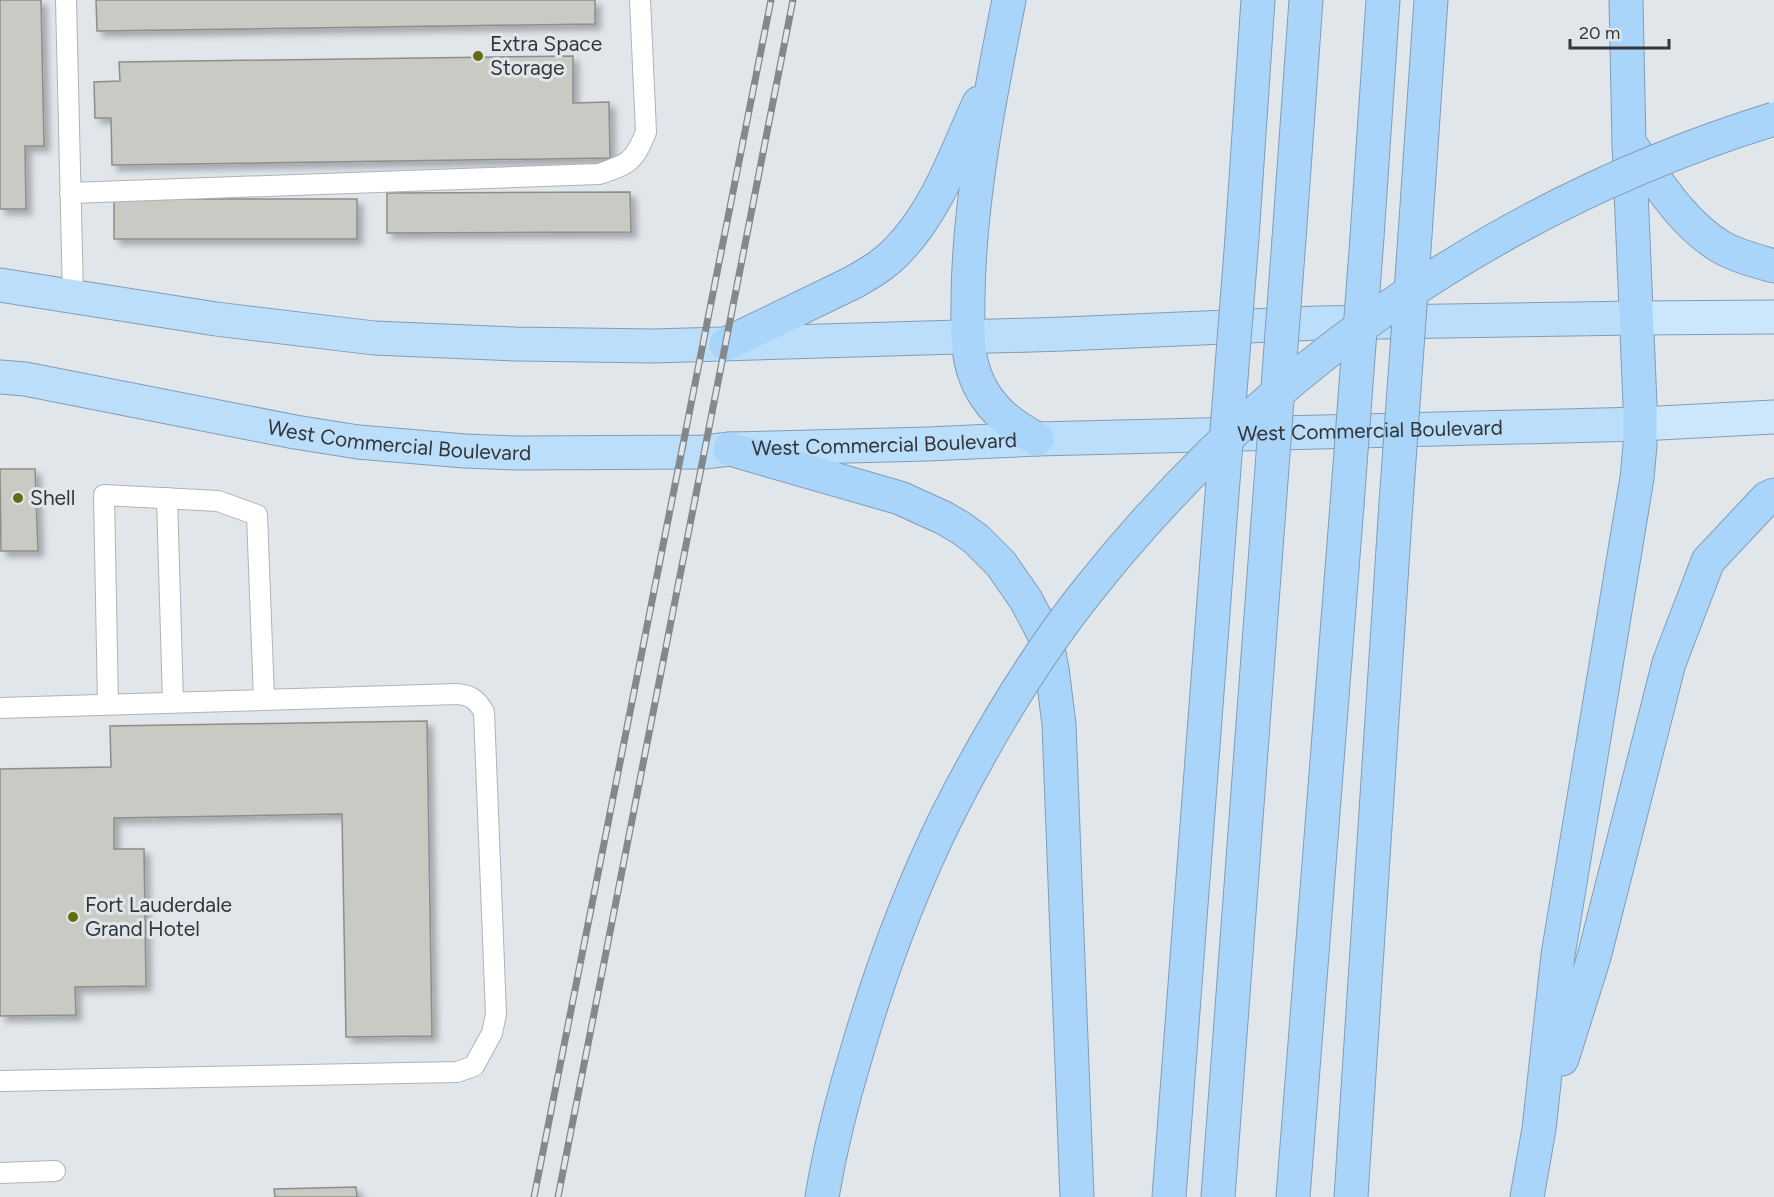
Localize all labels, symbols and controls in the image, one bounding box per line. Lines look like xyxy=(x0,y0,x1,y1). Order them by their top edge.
scale bar xyxy=(1570,12,1669,50)
text: 20 m xyxy=(1579,22,1620,44)
place label: Extra Space Storage xyxy=(490,31,602,80)
marker: Extra Space Storage xyxy=(471,49,485,63)
street label: West Commercial Boulevard xyxy=(265,414,531,465)
street label: West Commercial Boulevard xyxy=(1237,414,1503,446)
street label: West Commercial Boulevard xyxy=(751,427,1018,460)
place label: Shell xyxy=(30,485,75,510)
marker: Shell xyxy=(11,491,25,505)
place label: Fort Lauderdale Grand Hotel xyxy=(85,892,232,941)
marker: Fort Lauderdale Grand Hotel xyxy=(66,910,80,924)

